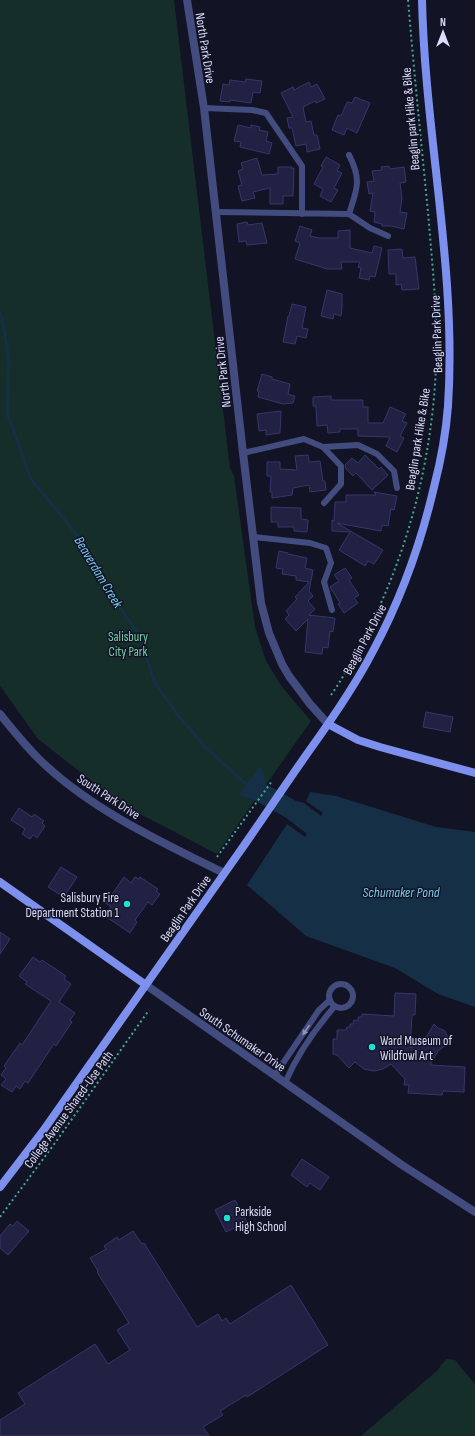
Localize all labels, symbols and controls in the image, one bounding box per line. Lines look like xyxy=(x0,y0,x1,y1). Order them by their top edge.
street label: North Park Drive xyxy=(192,12,218,85)
north arrow xyxy=(423,12,463,52)
text: N xyxy=(440,16,446,29)
street label: Beaglin park Hike & Bike xyxy=(399,67,423,171)
street label: Beaglin Park Drive xyxy=(428,295,446,373)
street label: North Park Drive xyxy=(211,336,235,408)
street label: Beaglin park Hike & Bike xyxy=(402,387,434,491)
water label: Beaverdam Creek xyxy=(71,533,127,612)
street label: Beaglin Park Drive xyxy=(340,601,390,678)
park label: Salisbury City Park xyxy=(108,629,148,660)
street label: South Park Drive xyxy=(74,771,143,823)
street label: Beaglin Park Drive xyxy=(157,872,215,945)
water label: Schumaker Pond xyxy=(362,884,441,901)
place label: Salisbury Fire Department Station 1 xyxy=(25,890,119,921)
marker: Salisbury Fire Department Station 1 xyxy=(122,899,132,909)
street label: South Schumaker Drive xyxy=(196,1004,289,1076)
one-way arrow xyxy=(302,1025,310,1035)
place label: Ward Museum of Wildfowl Art xyxy=(380,1033,452,1064)
marker: Ward Museum of Wildfowl Art xyxy=(367,1042,377,1052)
street label: College Avenue Shared-Use Path xyxy=(21,1048,117,1171)
place label: Parkside High School xyxy=(235,1204,286,1235)
marker: Parkside High School xyxy=(222,1213,232,1223)

